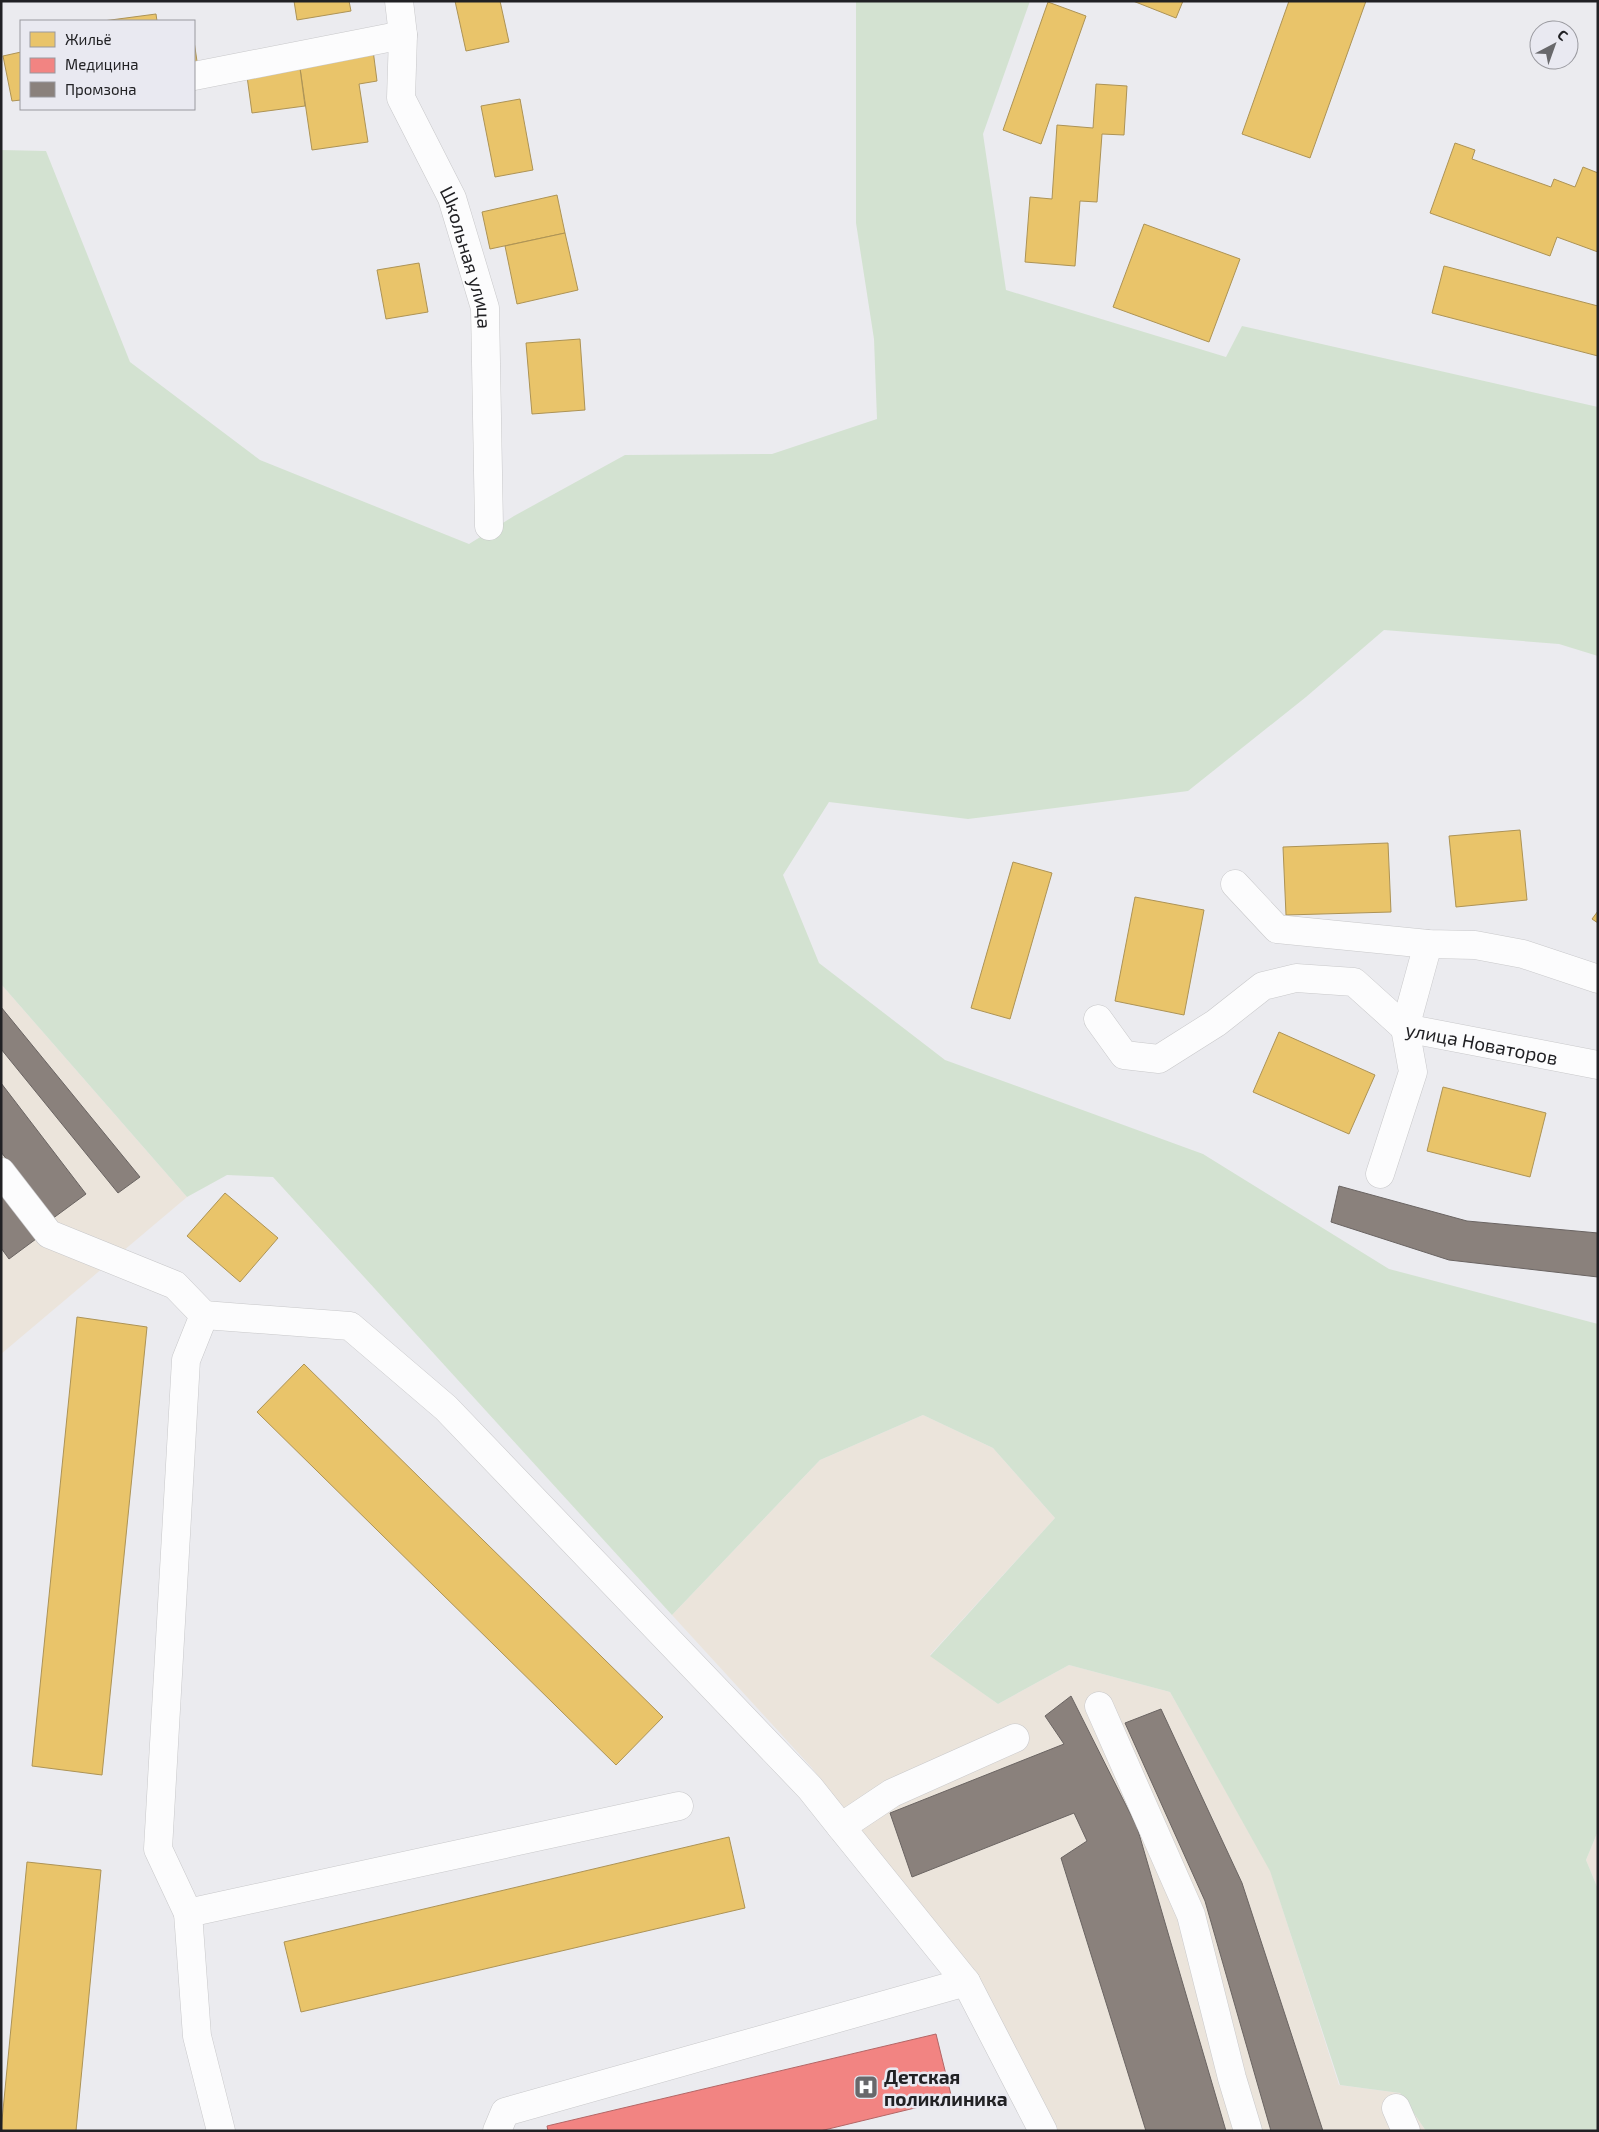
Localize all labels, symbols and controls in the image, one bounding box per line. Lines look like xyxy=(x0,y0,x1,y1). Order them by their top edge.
legend xyxy=(20,20,195,110)
north arrow xyxy=(1529,20,1579,70)
text: С xyxy=(1554,26,1572,44)
text: Жильё xyxy=(65,30,112,48)
text: Медицина xyxy=(65,55,138,73)
text: Промзона xyxy=(65,80,137,98)
street label: Школьная улица xyxy=(436,182,497,329)
street label: улица Новаторов xyxy=(1404,1017,1560,1069)
place label: Детская поликлиника xyxy=(884,2065,1008,2110)
hospital icon: Детская поликлиника xyxy=(853,2074,879,2100)

